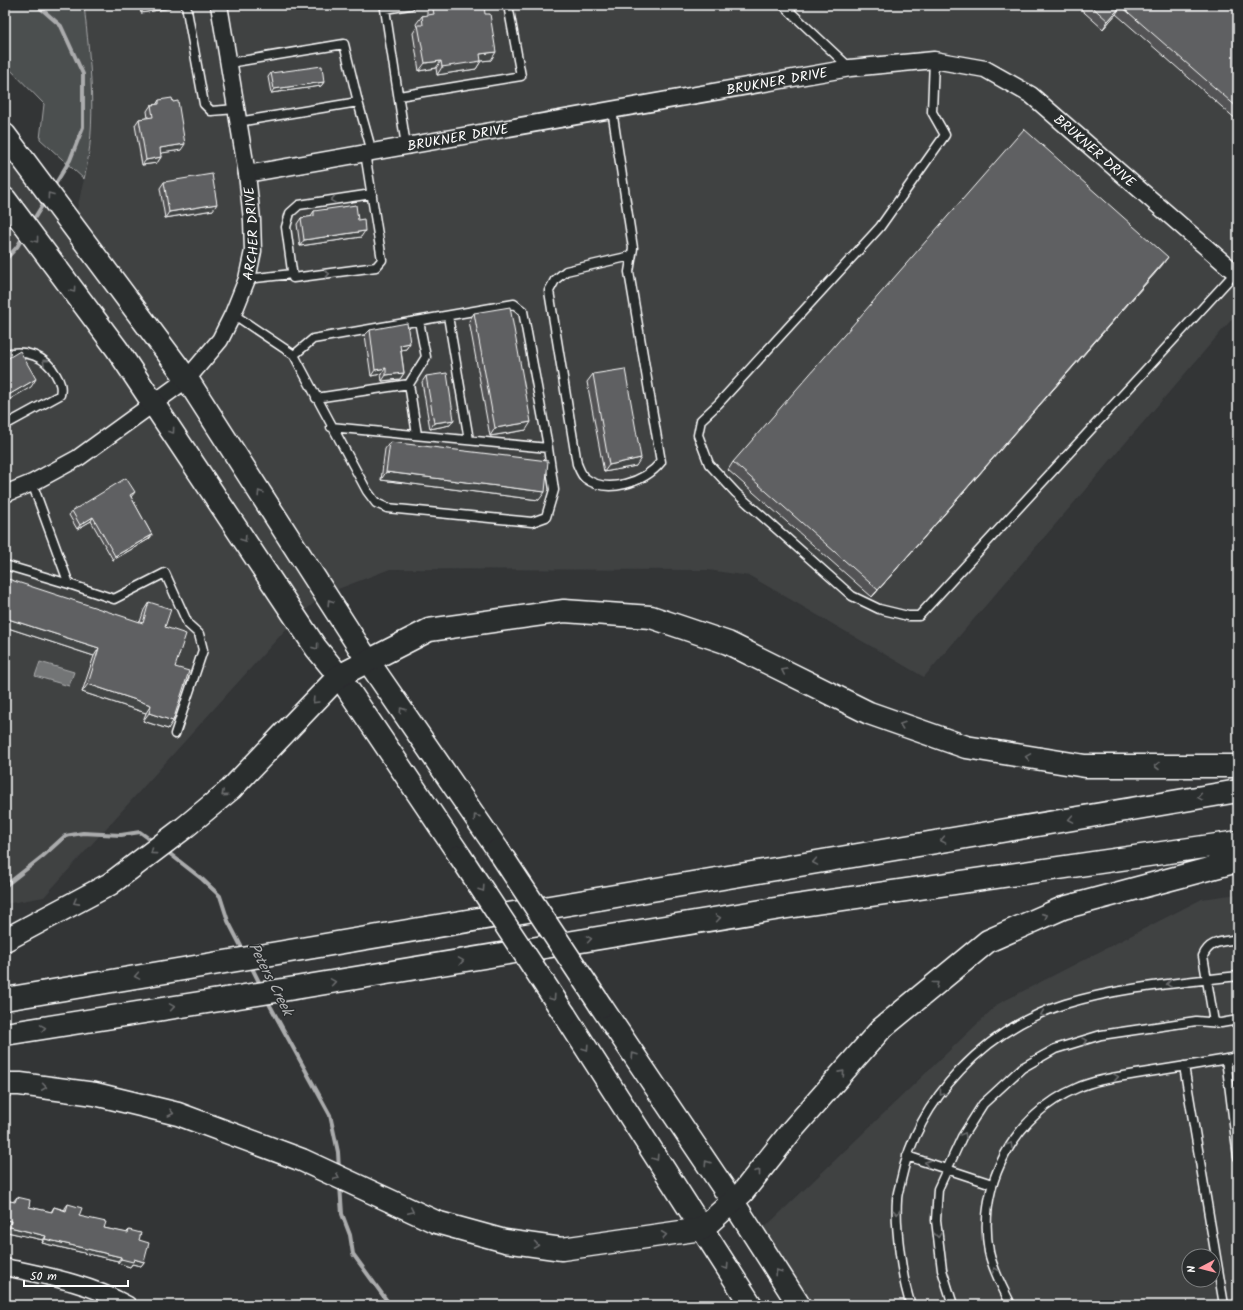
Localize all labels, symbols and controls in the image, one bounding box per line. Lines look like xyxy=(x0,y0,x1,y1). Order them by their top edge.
street label: BRUKNER DRIVE xyxy=(725,62,830,102)
street label: BRUKNER DRIVE xyxy=(1048,109,1141,194)
street label: BRUKNER DRIVE xyxy=(406,118,511,158)
street label: ARCHER DRIVE xyxy=(237,185,265,282)
one-way arrow xyxy=(47,192,54,199)
one-way arrow xyxy=(330,195,336,204)
one-way arrow xyxy=(31,236,39,243)
one-way arrow xyxy=(324,270,330,279)
one-way arrow xyxy=(69,286,76,293)
one-way arrow xyxy=(43,360,50,367)
one-way arrow xyxy=(167,427,175,434)
one-way arrow xyxy=(257,490,265,497)
one-way arrow xyxy=(239,535,247,542)
one-way arrow xyxy=(327,599,335,606)
one-way arrow xyxy=(311,643,318,650)
one-way arrow xyxy=(781,668,788,676)
one-way arrow xyxy=(312,696,320,704)
one-way arrow xyxy=(400,708,407,715)
one-way arrow xyxy=(899,721,906,730)
one-way arrow xyxy=(1025,753,1031,762)
one-way arrow xyxy=(1154,762,1160,770)
one-way arrow xyxy=(222,790,229,797)
one-way arrow xyxy=(1196,792,1203,801)
one-way arrow xyxy=(1068,814,1074,823)
one-way arrow xyxy=(474,815,481,822)
one-way arrow xyxy=(940,835,946,844)
one-way arrow xyxy=(150,847,157,854)
one-way arrow xyxy=(812,857,818,865)
one-way arrow xyxy=(477,885,485,892)
one-way arrow xyxy=(73,898,80,905)
one-way arrow xyxy=(1042,912,1049,920)
one-way arrow xyxy=(715,914,721,923)
one-way arrow xyxy=(586,936,593,944)
water label: Peters Creek xyxy=(241,939,300,1022)
one-way arrow xyxy=(458,957,464,966)
one-way arrow xyxy=(134,971,140,980)
one-way arrow xyxy=(330,978,336,987)
one-way arrow xyxy=(1166,980,1172,989)
one-way arrow xyxy=(931,981,938,988)
one-way arrow xyxy=(548,993,555,1000)
one-way arrow xyxy=(169,1003,175,1012)
one-way arrow xyxy=(1039,1009,1046,1017)
one-way arrow xyxy=(40,1024,47,1033)
one-way arrow xyxy=(1081,1037,1088,1046)
one-way arrow xyxy=(581,1044,589,1051)
one-way arrow xyxy=(632,1053,639,1060)
one-way arrow xyxy=(837,1070,844,1078)
one-way arrow xyxy=(1113,1073,1119,1082)
one-way arrow xyxy=(41,1082,47,1091)
one-way arrow xyxy=(940,1088,947,1095)
one-way arrow xyxy=(168,1108,174,1116)
one-way arrow xyxy=(959,1132,966,1139)
one-way arrow xyxy=(1006,1142,1013,1149)
one-way arrow xyxy=(652,1154,659,1161)
one-way arrow xyxy=(924,1159,931,1168)
one-way arrow xyxy=(705,1161,712,1168)
one-way arrow xyxy=(754,1170,761,1177)
one-way arrow xyxy=(333,1172,340,1180)
one-way arrow xyxy=(407,1206,414,1214)
one-way arrow xyxy=(893,1209,902,1215)
one-way arrow xyxy=(661,1231,667,1240)
one-way arrow xyxy=(933,1232,942,1238)
one-way arrow xyxy=(533,1240,539,1249)
north arrow xyxy=(1181,1248,1221,1288)
scale bar xyxy=(24,1262,128,1288)
one-way arrow xyxy=(722,1263,729,1270)
text: N xyxy=(1183,1265,1201,1274)
one-way arrow xyxy=(991,1266,1000,1273)
text: 50 m xyxy=(30,1267,57,1286)
one-way arrow xyxy=(775,1269,783,1276)

